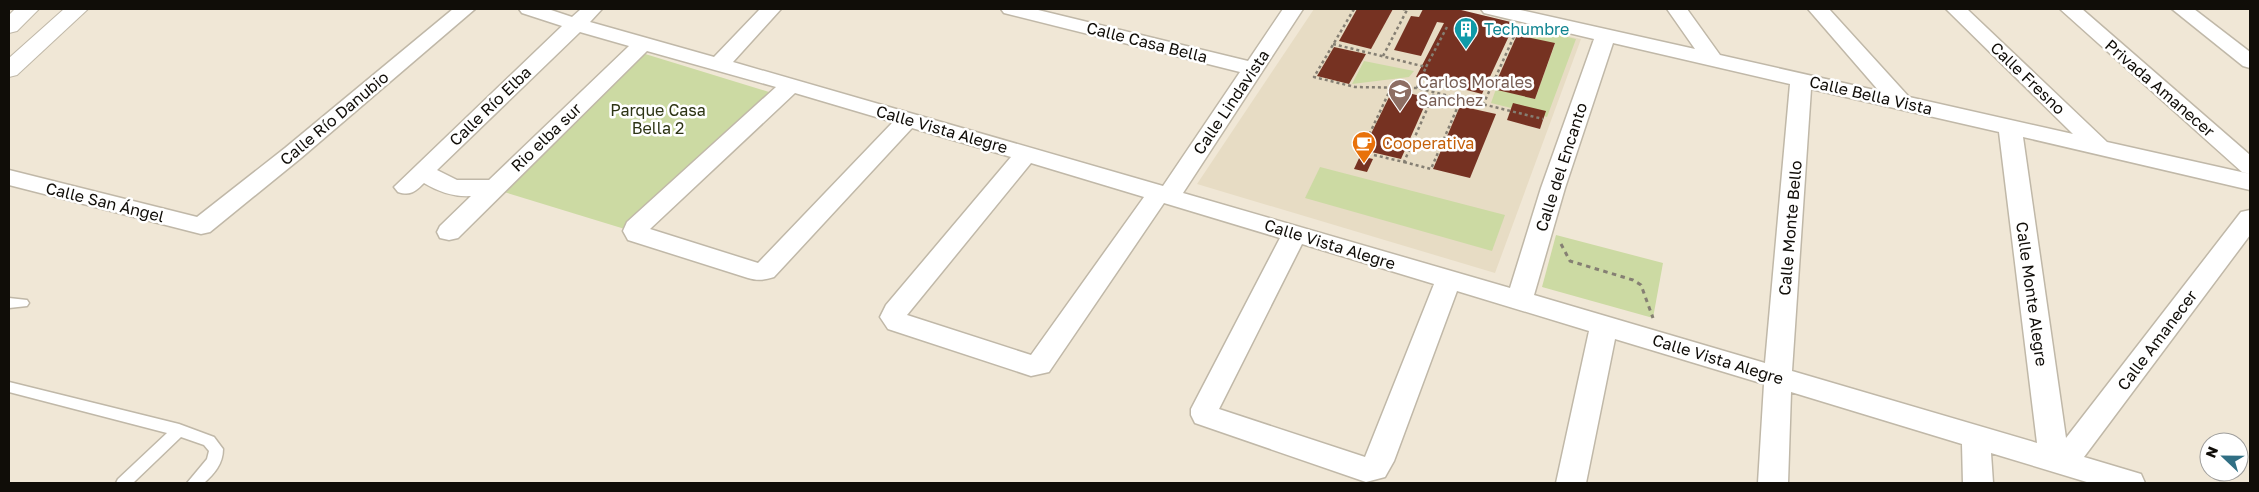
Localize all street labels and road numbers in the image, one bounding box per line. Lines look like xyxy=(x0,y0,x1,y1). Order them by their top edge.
street label: Calle Casa Bella xyxy=(1084,17,1210,67)
street label: Privada Amanecer xyxy=(2101,35,2219,141)
street label: Calle Fresno xyxy=(1986,37,2070,119)
street label: Calle Lindavista xyxy=(1189,46,1273,158)
street label: Calle Río Elba xyxy=(445,62,535,150)
street label: Calle Río Danubio xyxy=(276,67,392,169)
street label: Calle Bella Vista xyxy=(1808,71,1934,119)
street label: Rio elba sur xyxy=(507,98,585,176)
street label: Calle del Encanto xyxy=(1531,100,1591,234)
street label: Calle Vista Alegre xyxy=(874,101,1010,157)
street label: Calle Monte Bello xyxy=(1774,160,1806,296)
street label: Calle San Ángel xyxy=(44,178,166,226)
street label: Calle Vista Alegre xyxy=(1262,215,1398,273)
street label: Calle Monte Alegre xyxy=(2012,220,2052,368)
street label: Calle Amanecer xyxy=(2113,286,2201,394)
street label: Calle Vista Alegre xyxy=(1650,330,1786,388)

